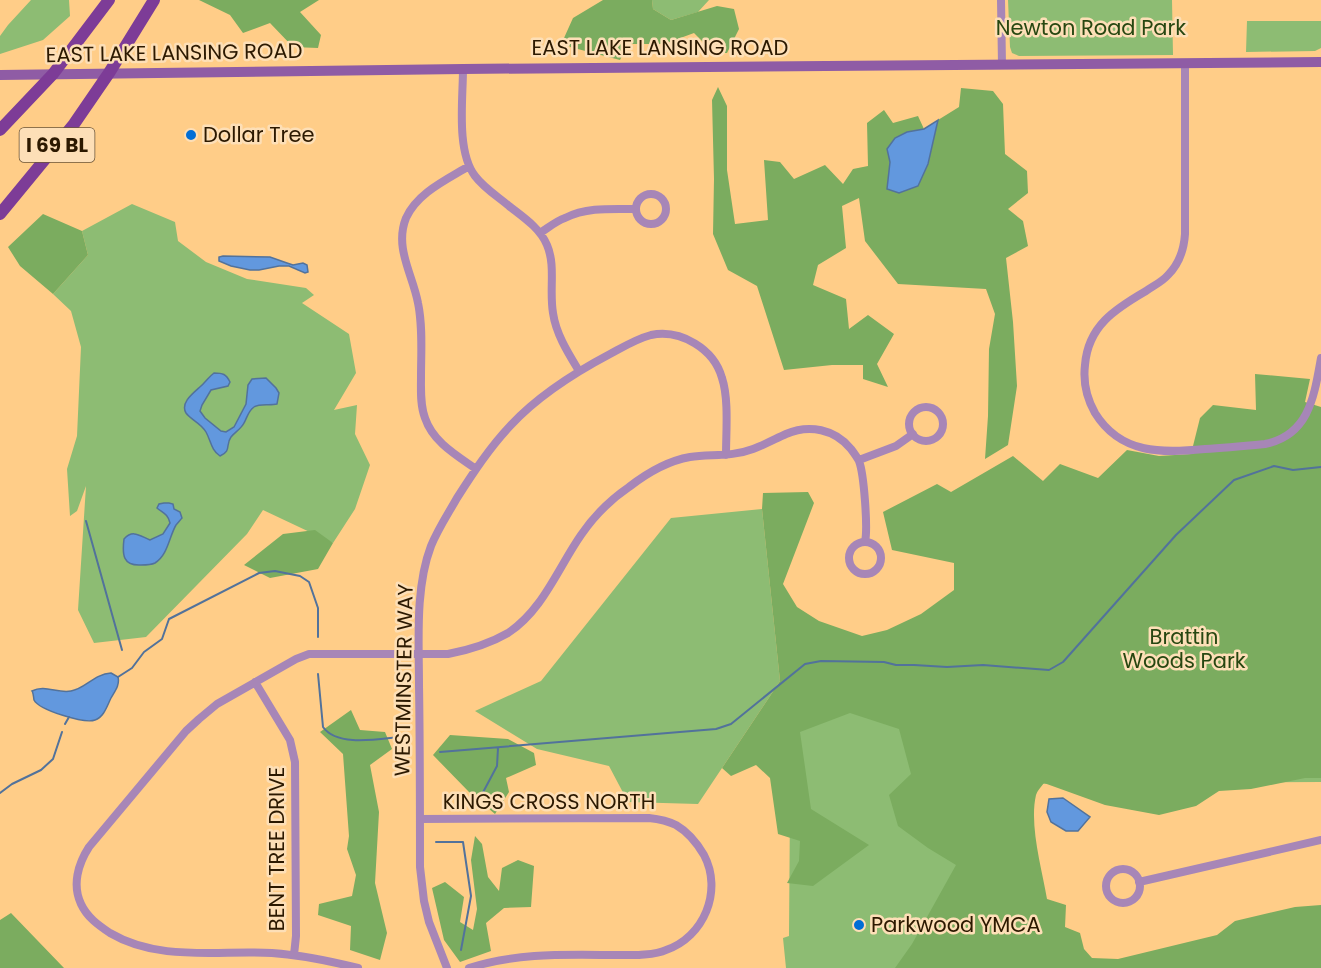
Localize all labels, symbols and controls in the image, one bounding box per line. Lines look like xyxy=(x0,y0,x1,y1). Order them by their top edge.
park label: Newton Road Park xyxy=(996,13,1186,42)
street label: EAST LAKE LANSING ROAD xyxy=(532,33,788,62)
street label: EAST LAKE LANSING ROAD xyxy=(45,36,303,69)
place label: Dollar Tree xyxy=(203,120,315,149)
road number: I 69 BL xyxy=(20,128,94,162)
marker: Dollar Tree xyxy=(184,128,198,142)
street label: WESTMINSTER WAY xyxy=(387,583,420,777)
park label: Brattin Woods Park xyxy=(1122,622,1246,675)
street label: BENT TREE DRIVE xyxy=(262,767,291,931)
street label: KINGS CROSS NORTH xyxy=(443,787,655,816)
place label: Parkwood YMCA xyxy=(871,910,1041,939)
marker: Parkwood YMCA xyxy=(852,918,866,932)

